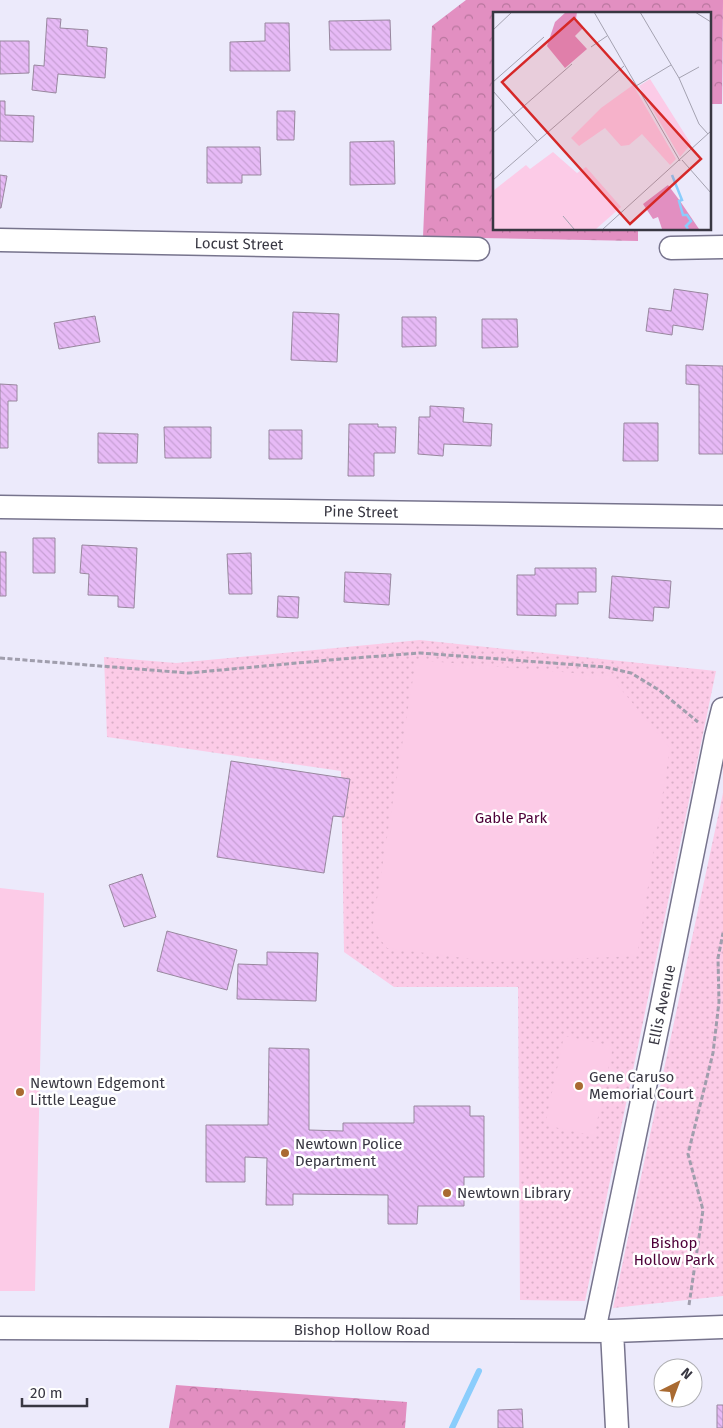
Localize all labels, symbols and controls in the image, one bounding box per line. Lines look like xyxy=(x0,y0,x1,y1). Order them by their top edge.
inset map xyxy=(493,12,710,230)
street label: Locust Street xyxy=(194,234,284,254)
street label: Pine Street xyxy=(324,502,399,522)
park label: Gable Park xyxy=(475,809,548,827)
street label: Ellis Avenue xyxy=(645,963,679,1047)
place label: Gene Caruso Memorial Court xyxy=(589,1068,694,1103)
place label: Newtown Edgemont Little League xyxy=(30,1074,165,1109)
marker: Gene Caruso Memorial Court xyxy=(573,1080,585,1092)
marker: Newtown Edgemont Little League xyxy=(14,1086,26,1098)
place label: Newtown Police Department xyxy=(295,1135,402,1170)
marker: Newtown Police Department xyxy=(279,1147,291,1159)
place label: Newtown Library xyxy=(457,1184,571,1202)
marker: Newtown Library xyxy=(441,1187,453,1199)
park label: Bishop Hollow Park xyxy=(634,1234,715,1269)
street label: Bishop Hollow Road xyxy=(294,1321,430,1339)
north arrow xyxy=(653,1358,703,1408)
text: N xyxy=(677,1364,696,1383)
scale bar xyxy=(22,1376,88,1408)
text: 20 m xyxy=(30,1384,63,1402)

